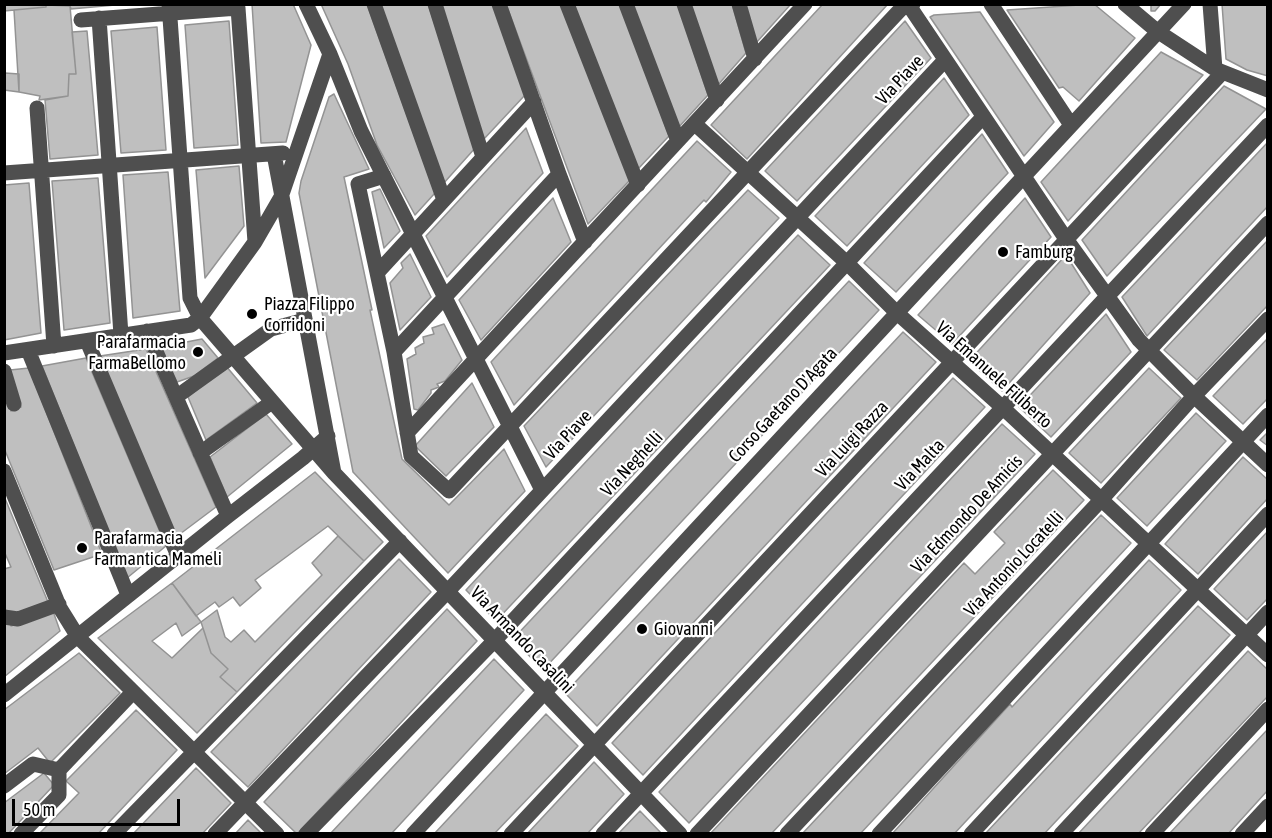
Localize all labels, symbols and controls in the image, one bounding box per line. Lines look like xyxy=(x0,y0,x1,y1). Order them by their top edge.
street label: Via Piave xyxy=(872,51,928,109)
place label: Famburg xyxy=(1015,241,1073,263)
marker: Famburg xyxy=(996,245,1010,259)
place label: Piazza Filippo Corridoni xyxy=(264,293,355,336)
marker: Piazza Filippo Corridoni xyxy=(245,307,259,321)
street label: Via Emanuele Filiberto xyxy=(931,317,1057,433)
place label: Parafarmacia FarmaBellomo xyxy=(88,331,186,374)
street label: Corso Gaetano D'Agata xyxy=(724,343,842,467)
marker: Parafarmacia FarmaBellomo xyxy=(191,345,205,359)
street label: Via Luigi Razza xyxy=(811,396,893,482)
street label: Via Piave xyxy=(540,406,596,464)
street label: Via Neghelli xyxy=(597,427,667,501)
street label: Via Malta xyxy=(891,435,949,495)
street label: Via Edmondo De Amicis xyxy=(907,451,1027,577)
street label: Via Antonio Locatelli xyxy=(960,507,1068,621)
place label: Parafarmacia Farmantica Mameli xyxy=(94,527,222,570)
marker: Parafarmacia Farmantica Mameli xyxy=(75,541,89,555)
street label: Via Armando Casalini xyxy=(465,582,579,698)
place label: Giovanni xyxy=(654,618,713,640)
marker: Giovanni xyxy=(635,622,649,636)
scale bar xyxy=(15,787,183,825)
text: 50 m xyxy=(23,799,55,820)

